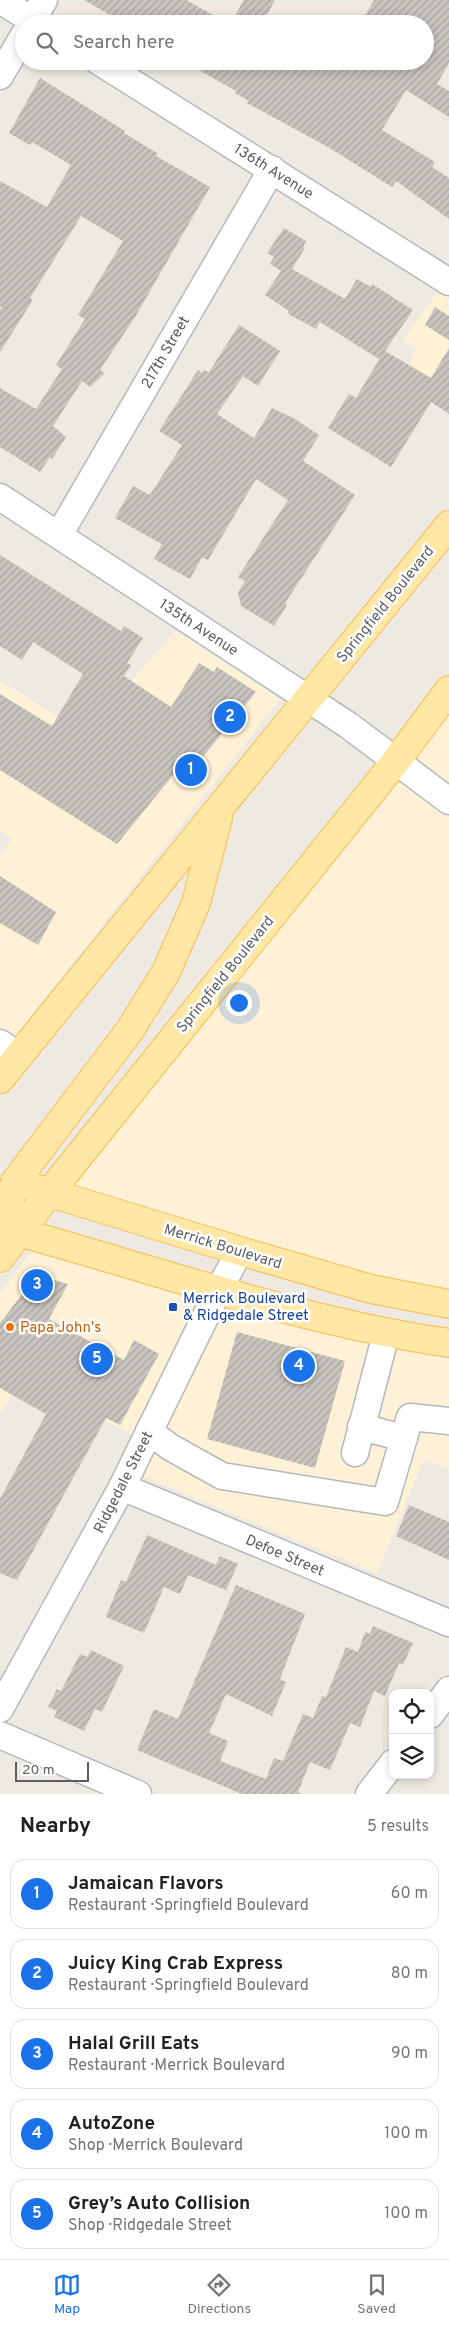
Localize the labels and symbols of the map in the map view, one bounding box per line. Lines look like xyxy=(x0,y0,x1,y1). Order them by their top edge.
street label: 136th Avenue xyxy=(230,140,317,204)
street label: 217th Street xyxy=(138,313,195,392)
street label: Springfield Boulevard xyxy=(333,543,439,667)
street label: 135th Avenue xyxy=(155,596,241,661)
pin: 2 xyxy=(214,698,246,736)
pin: 1 xyxy=(175,751,207,789)
street label: Springfield Boulevard xyxy=(173,913,279,1037)
your location xyxy=(226,990,252,1016)
street label: Merrick Boulevard xyxy=(161,1220,284,1274)
pin: 3 xyxy=(21,1266,53,1304)
place label: Merrick Boulevard & Ridgedale Street xyxy=(183,1290,309,1326)
marker: Merrick Boulevard & Ridgedale Street xyxy=(167,1301,179,1313)
place label: Papa John's xyxy=(20,1319,101,1338)
marker: Papa John's xyxy=(4,1321,16,1333)
pin: 5 xyxy=(81,1340,113,1378)
pin: 4 xyxy=(283,1347,315,1385)
street label: Ridgedale Street xyxy=(90,1428,158,1537)
street label: Defoe Street xyxy=(242,1531,327,1582)
scale bar xyxy=(15,1759,89,1782)

